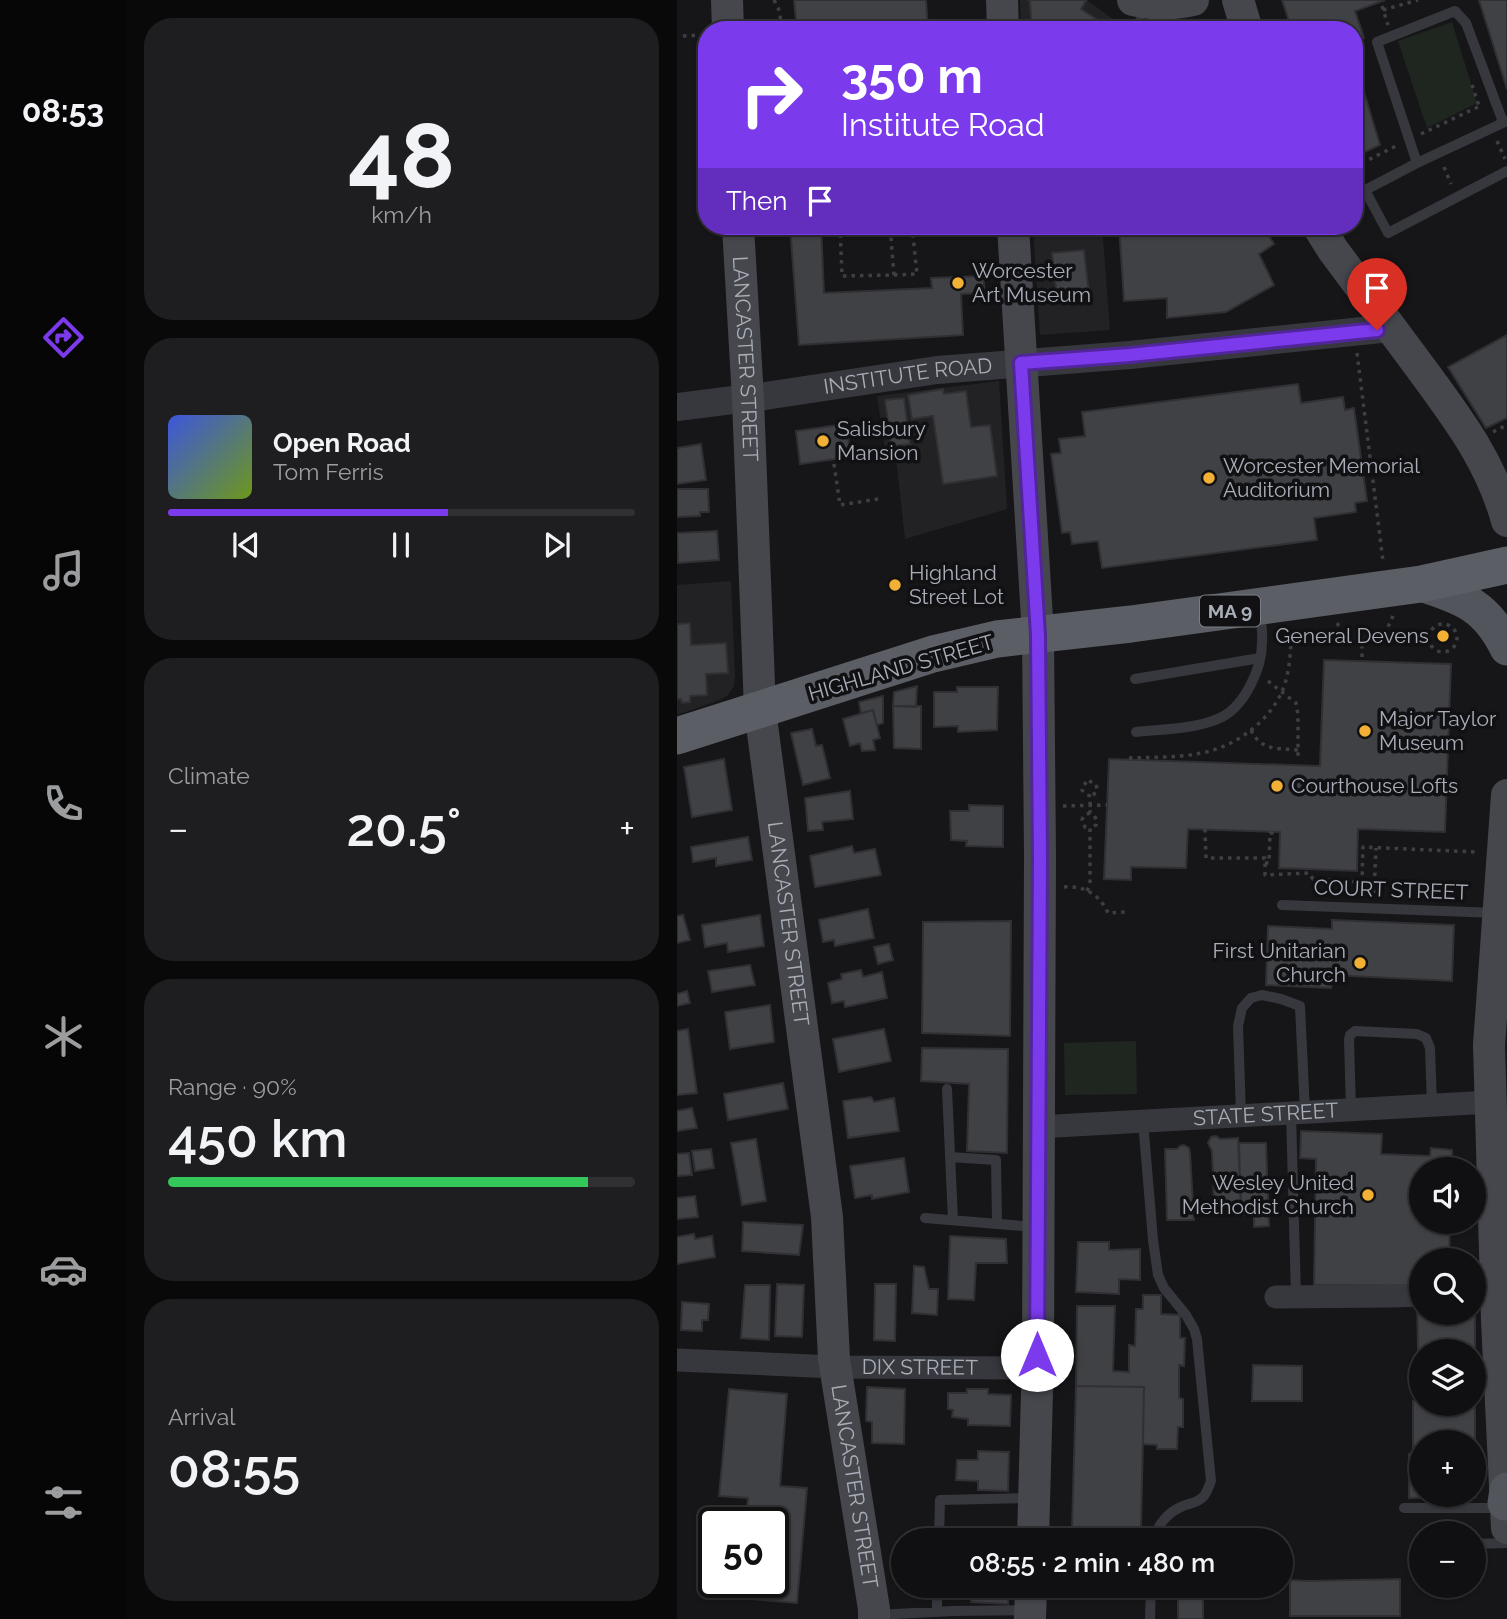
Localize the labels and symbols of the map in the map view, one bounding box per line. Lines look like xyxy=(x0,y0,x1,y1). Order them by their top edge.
street label: LANCASTER STREET xyxy=(728,255,763,462)
place label: Worcester Art Museum xyxy=(972,258,1091,307)
pin xyxy=(1347,258,1407,330)
marker: Worcester Art Museum xyxy=(950,275,966,291)
street label: INSTITUTE ROAD xyxy=(822,353,993,399)
place label: Salisbury Mansion xyxy=(837,416,926,465)
marker: Salisbury Mansion xyxy=(815,433,831,449)
place label: Worcester Memorial Auditorium xyxy=(1223,453,1420,502)
marker: Worcester Memorial Auditorium xyxy=(1201,470,1217,486)
place label: Highland Street Lot xyxy=(909,560,1004,609)
marker: Highland Street Lot xyxy=(887,577,903,593)
road number: MA 9 xyxy=(1200,596,1260,626)
place label: General Devens xyxy=(1275,623,1429,648)
marker: General Devens xyxy=(1435,628,1451,644)
street label: HIGHLAND STREET xyxy=(805,629,997,706)
place label: Major Taylor Museum xyxy=(1379,706,1497,755)
marker: Major Taylor Museum xyxy=(1357,723,1373,739)
place label: Courthouse Lofts xyxy=(1291,773,1458,798)
marker: Courthouse Lofts xyxy=(1269,778,1285,794)
street label: LANCASTER STREET xyxy=(763,820,815,1027)
street label: COURT STREET xyxy=(1313,874,1469,905)
place label: First Unitarian Church xyxy=(1212,938,1346,987)
marker: First Unitarian Church xyxy=(1352,955,1368,971)
street label: STATE STREET xyxy=(1192,1097,1339,1130)
place label: Wesley United Methodist Church xyxy=(1182,1170,1354,1219)
marker: Wesley United Methodist Church xyxy=(1360,1187,1376,1203)
position arrow xyxy=(1000,1318,1074,1392)
street label: DIX STREET xyxy=(862,1354,978,1380)
street label: LANCASTER STREET xyxy=(826,1383,883,1590)
speed limit sign: 50 xyxy=(698,1507,789,1598)

